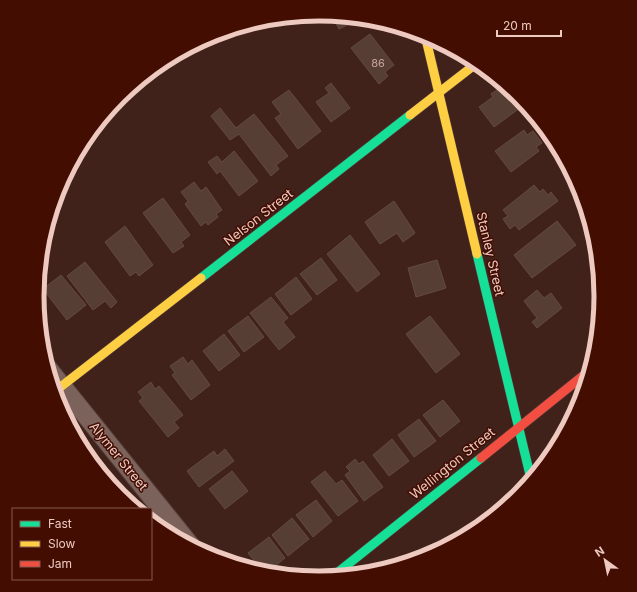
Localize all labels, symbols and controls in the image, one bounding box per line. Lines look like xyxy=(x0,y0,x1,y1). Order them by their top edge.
scale bar xyxy=(497,12,561,38)
text: 20 m xyxy=(503,18,532,33)
house number: 86 xyxy=(371,56,385,70)
street label: Nelson Street xyxy=(220,185,296,249)
street label: Stanley Street xyxy=(474,210,508,298)
street label: Alymer Street xyxy=(86,418,152,494)
street label: Wellington Street xyxy=(406,424,498,502)
legend xyxy=(12,508,152,580)
text: Fast xyxy=(48,516,72,531)
text: Slow xyxy=(48,536,76,551)
north arrow xyxy=(585,540,625,580)
text: N xyxy=(592,543,607,560)
text: Jam xyxy=(48,556,72,571)

